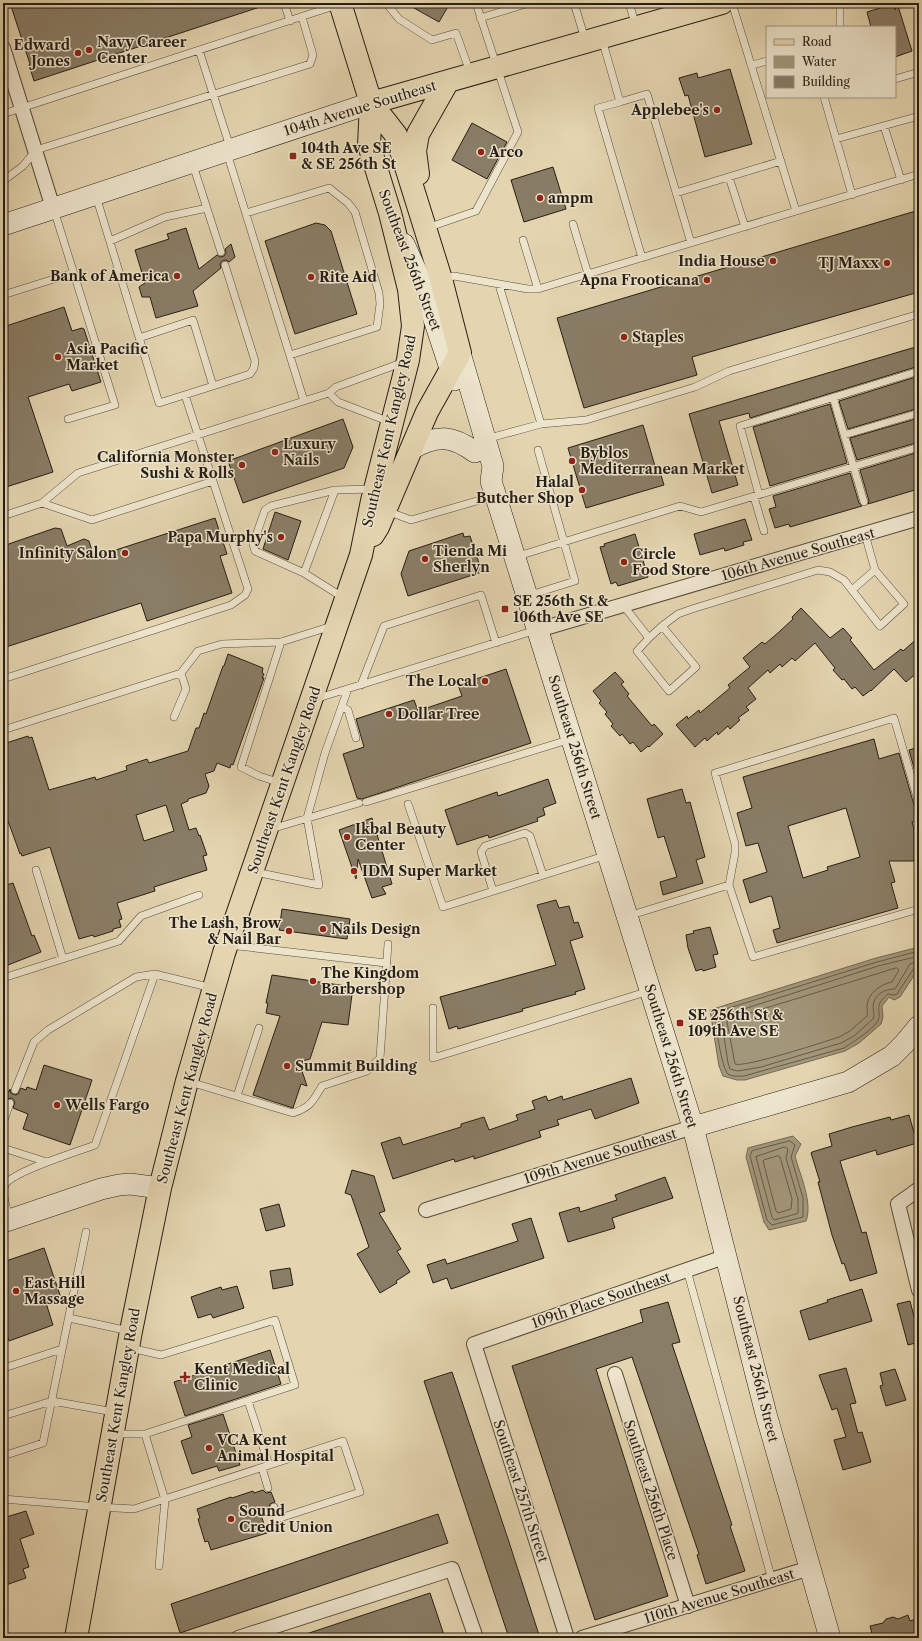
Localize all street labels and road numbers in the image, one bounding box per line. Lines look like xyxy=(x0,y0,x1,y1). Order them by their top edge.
street label: 104th Avenue Southeast xyxy=(281,76,439,140)
street label: Southeast 256th Street xyxy=(375,187,445,333)
street label: Southeast Kent Kangley Road xyxy=(358,333,420,529)
street label: 106th Avenue Southeast xyxy=(719,523,877,585)
street label: Southeast 256th Street xyxy=(544,673,606,821)
street label: Southeast Kent Kangley Road xyxy=(243,684,325,876)
street label: Southeast 256th Street xyxy=(640,982,702,1130)
street label: Southeast Kent Kangley Road xyxy=(153,990,221,1185)
street label: 109th Avenue Southeast xyxy=(521,1124,679,1188)
street label: 109th Place Southeast xyxy=(529,1268,673,1332)
street label: Southeast 256th Street xyxy=(729,1294,783,1444)
street label: Southeast Kent Kangley Road xyxy=(92,1306,144,1504)
street label: Southeast 257th Street xyxy=(489,1417,553,1565)
street label: Southeast 256th Place xyxy=(620,1418,682,1563)
street label: 110th Avenue Southeast xyxy=(642,1565,797,1627)

